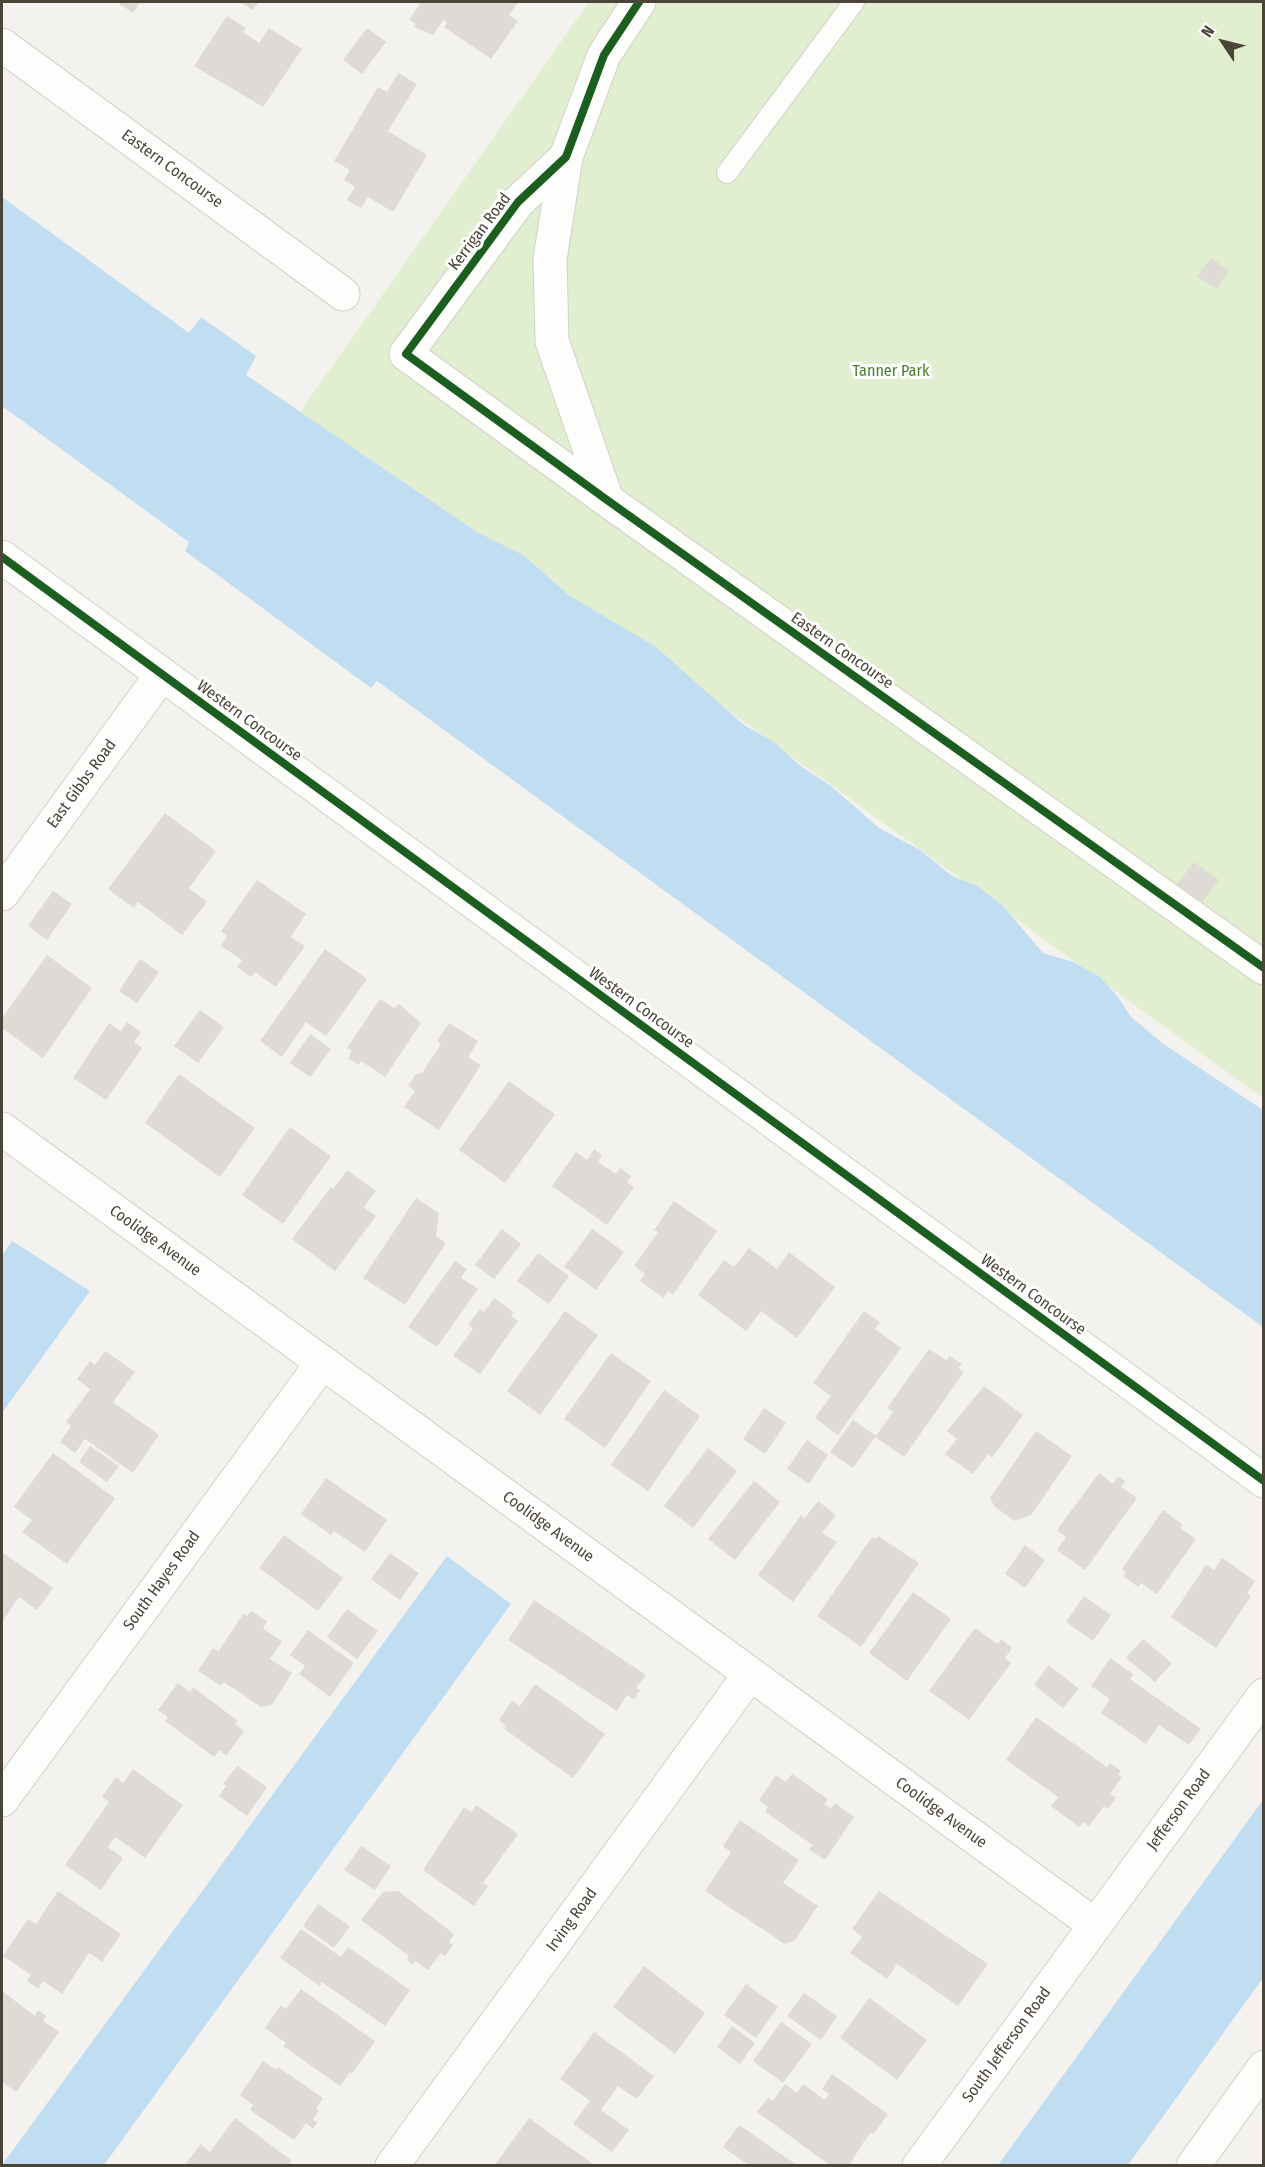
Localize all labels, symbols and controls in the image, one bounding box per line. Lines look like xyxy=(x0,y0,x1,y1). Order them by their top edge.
north arrow xyxy=(1193,12,1253,72)
text: N xyxy=(1197,22,1218,41)
street label: Eastern Concourse xyxy=(118,126,226,212)
street label: Kerrigan Road xyxy=(445,190,515,274)
park label: Tanner Park xyxy=(853,362,929,382)
street label: Eastern Concourse xyxy=(787,609,897,693)
street label: Western Concourse xyxy=(193,676,305,766)
street label: East Gibbs Road xyxy=(43,736,121,832)
street label: Western Concourse xyxy=(585,963,697,1053)
street label: Coolidge Avenue xyxy=(105,1201,205,1281)
street label: Western Concourse xyxy=(977,1250,1089,1340)
street label: Coolidge Avenue xyxy=(498,1487,598,1567)
street label: South Hayes Road xyxy=(120,1528,204,1634)
street label: Jefferson Road xyxy=(1143,1766,1215,1854)
street label: Coolidge Avenue xyxy=(891,1773,991,1853)
street label: Irving Road xyxy=(543,1885,601,1955)
street label: South Jefferson Road xyxy=(959,1984,1055,2106)

